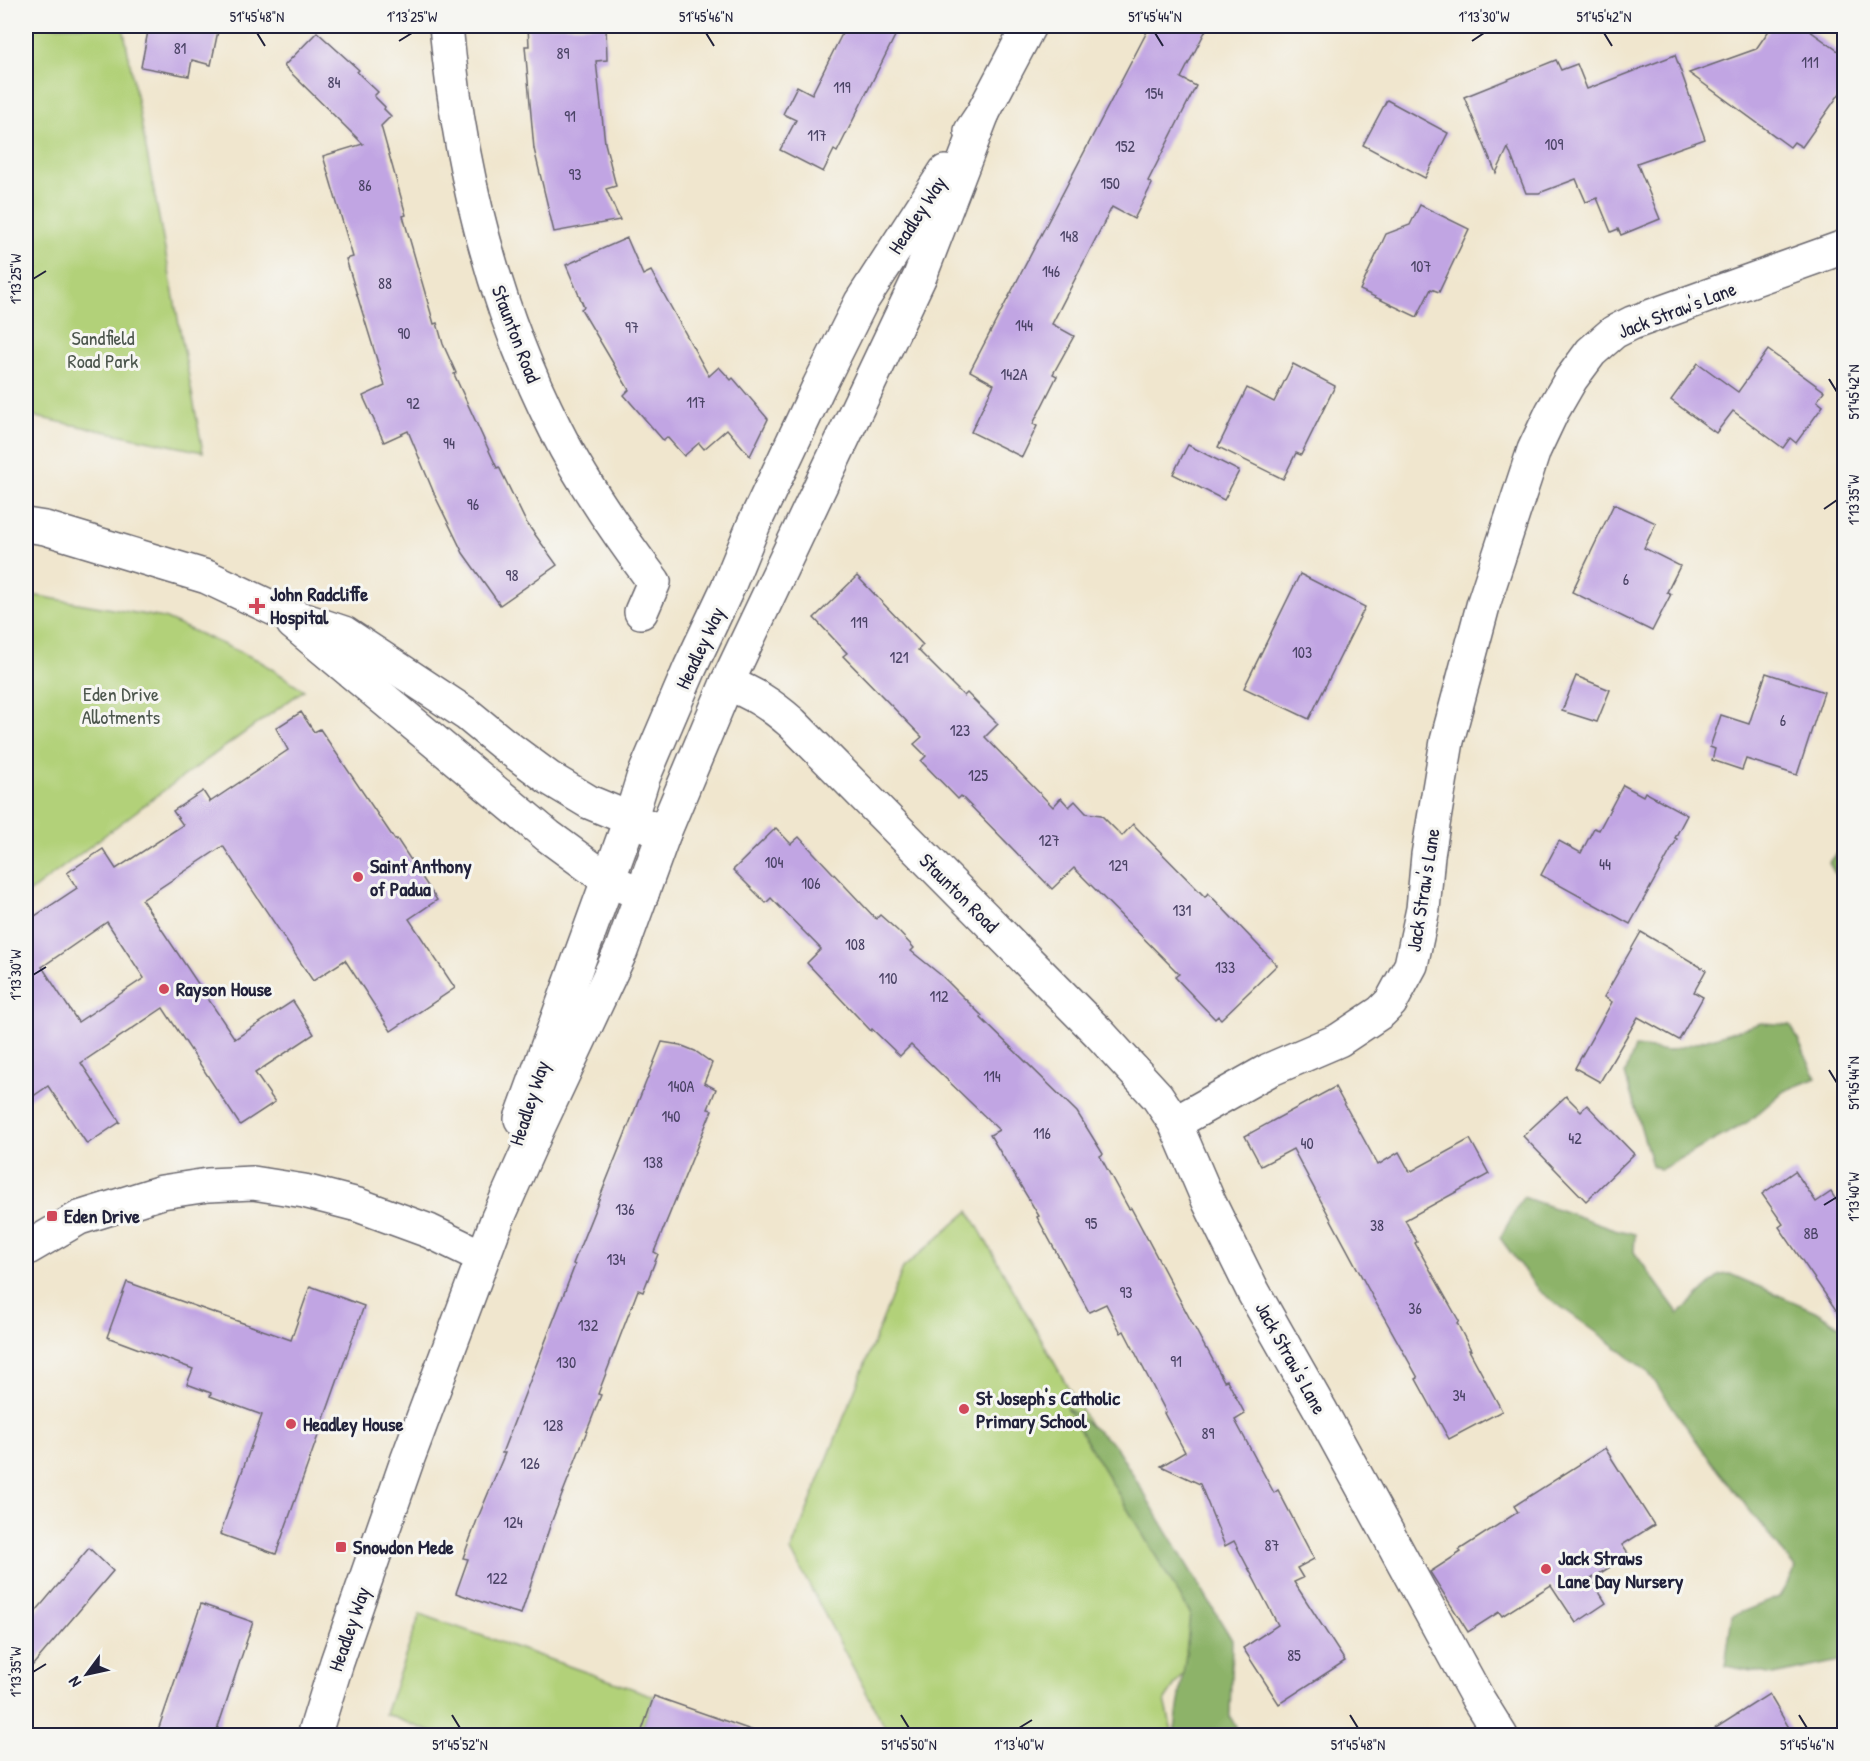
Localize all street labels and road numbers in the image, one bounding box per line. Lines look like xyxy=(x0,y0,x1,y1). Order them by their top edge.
street label: Headley Way xyxy=(881,171,952,259)
street label: Jack Straw's Lane xyxy=(1614,275,1740,344)
street label: Staunton Road xyxy=(486,281,547,387)
street label: Headley Way xyxy=(669,602,730,693)
street label: Jack Straw's Lane xyxy=(1399,826,1446,954)
street label: Staunton Road xyxy=(914,847,1005,938)
street label: Headley Way xyxy=(502,1057,555,1149)
street label: Jack Straw's Lane xyxy=(1249,1297,1333,1419)
street label: Headley Way xyxy=(321,1583,376,1675)

